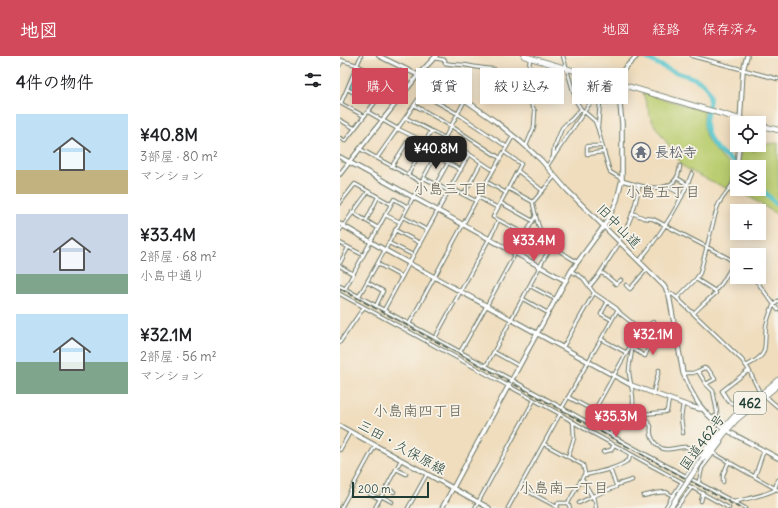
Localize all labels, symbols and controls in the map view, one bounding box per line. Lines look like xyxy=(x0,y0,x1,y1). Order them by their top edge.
text: 地図 xyxy=(20,18,58,42)
text: 地図 xyxy=(602,20,630,38)
text: 経路 xyxy=(652,20,680,38)
text: 保存済み xyxy=(702,20,758,38)
chip: 購入 xyxy=(352,68,408,104)
chip: 賃貸 xyxy=(416,68,472,104)
chip: 絞り込み xyxy=(480,68,564,104)
chip: 新着 xyxy=(572,68,628,104)
icon: filters xyxy=(302,69,324,91)
text: 4件の物件 xyxy=(16,71,94,93)
map controls xyxy=(730,116,766,284)
button: locate xyxy=(730,116,766,152)
text: ¥40.8M xyxy=(140,124,198,146)
icon: home xyxy=(48,130,96,178)
pin: ¥40.8M xyxy=(403,136,469,170)
text: ¥40.8M xyxy=(414,140,458,157)
temple icon: 長松寺 xyxy=(630,141,652,163)
place label: 長松寺 xyxy=(655,143,697,161)
text: 3部屋 · 80 m² xyxy=(140,148,218,165)
button: layers xyxy=(730,160,766,196)
text: マンション xyxy=(140,167,204,184)
district label: 小島三丁目 xyxy=(413,179,489,198)
district label: 小島五丁目 xyxy=(625,182,701,201)
street label: 旧中山道 xyxy=(593,200,645,252)
button: + xyxy=(730,204,766,240)
text: ¥33.4M xyxy=(140,224,196,246)
pin: ¥33.4M xyxy=(501,228,567,262)
icon: home xyxy=(48,230,96,278)
text: ¥33.4M xyxy=(513,232,555,249)
text: 2部屋 · 68 m² xyxy=(140,248,217,265)
button: − xyxy=(730,248,766,284)
text: 小島中通り xyxy=(140,267,205,284)
pin: ¥32.1M xyxy=(620,322,686,356)
text: ¥32.1M xyxy=(140,324,192,346)
text: ¥32.1M xyxy=(633,326,673,343)
icon: home xyxy=(48,330,96,378)
text: 2部屋 · 56 m² xyxy=(140,348,217,365)
text: マンション xyxy=(140,367,204,384)
road number: 462 xyxy=(734,392,766,414)
district label: 小島南四丁目 xyxy=(373,401,463,420)
pin: ¥35.3M xyxy=(583,404,649,438)
text: ¥35.3M xyxy=(594,408,638,425)
street label: 国道462号 xyxy=(675,410,729,474)
street label: 三田・久保原線 xyxy=(355,415,449,479)
district label: 小島南一丁目 xyxy=(519,478,609,497)
scale bar xyxy=(352,480,429,499)
text: 200 m xyxy=(358,482,391,496)

